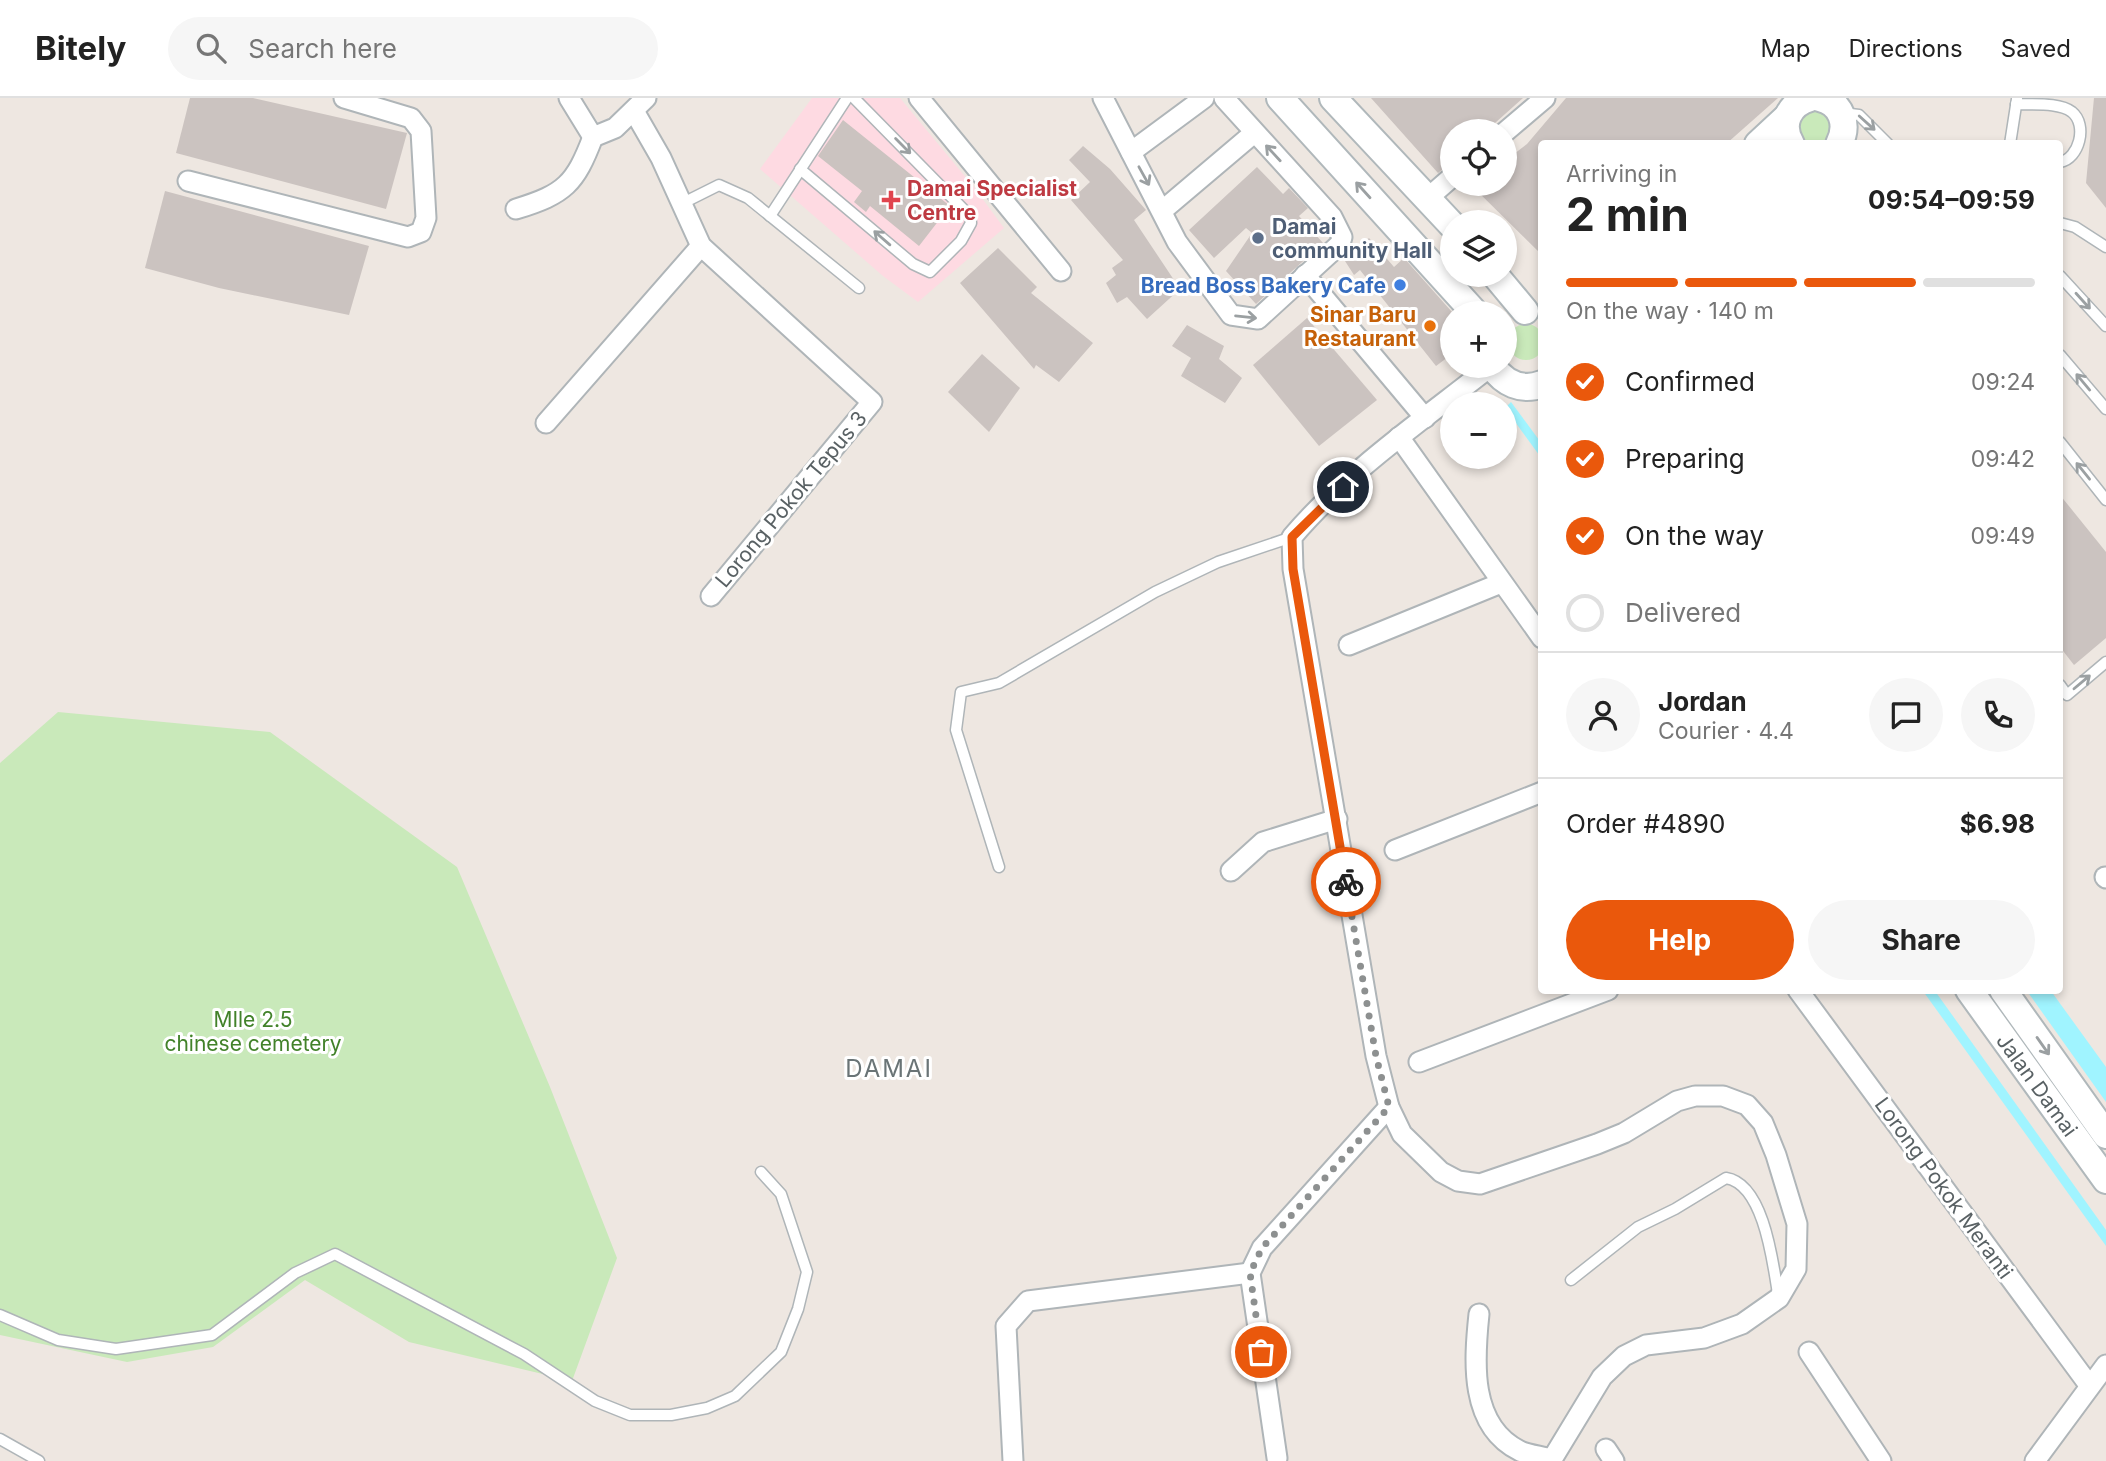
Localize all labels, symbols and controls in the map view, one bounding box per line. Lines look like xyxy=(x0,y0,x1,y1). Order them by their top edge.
search box xyxy=(168,17,658,80)
text: Bitely xyxy=(35,28,126,68)
icon: search xyxy=(192,29,230,67)
text: Search here xyxy=(248,33,397,64)
text: Map xyxy=(1761,34,1810,63)
text: Directions xyxy=(1848,34,1963,63)
text: Saved xyxy=(2001,34,2071,63)
one-way arrow xyxy=(1858,115,1875,132)
map controls xyxy=(1440,119,1517,469)
button: locate xyxy=(1440,119,1517,196)
one-way arrow xyxy=(894,138,911,155)
one-way arrow xyxy=(1265,144,1281,162)
text: Arriving in xyxy=(1566,160,1677,188)
one-way arrow xyxy=(1138,165,1151,186)
place label: Damai Specialist Centre xyxy=(907,176,1077,225)
one-way arrow xyxy=(1355,181,1371,199)
text: 09:54–09:59 xyxy=(1868,184,2035,215)
text: 2 min xyxy=(1566,186,1689,242)
marker: Damai Specialist Centre xyxy=(881,190,901,210)
button: layers xyxy=(1440,210,1517,287)
place label: Damai community Hall xyxy=(1272,214,1432,263)
one-way arrow xyxy=(874,230,892,246)
marker: Damai community Hall xyxy=(1250,230,1266,246)
place label: Bread Boss Bakery Cafe xyxy=(1141,273,1386,298)
marker: Bread Boss Bakery Cafe xyxy=(1392,277,1408,293)
one-way arrow xyxy=(2075,292,2091,310)
text: On the way · 140 m xyxy=(1566,297,1774,325)
button: + xyxy=(1440,301,1517,378)
place label: Sinar Baru Restaurant xyxy=(1304,302,1416,351)
one-way arrow xyxy=(1235,311,1257,324)
marker: Sinar Baru Restaurant xyxy=(1422,318,1438,334)
icon: check xyxy=(1566,363,1604,401)
text: Confirmed xyxy=(1625,366,1755,397)
text: 09:24 xyxy=(1971,368,2035,396)
one-way arrow xyxy=(2075,373,2091,391)
button: − xyxy=(1440,392,1517,469)
street label: Lorong Pokok Tepus 3 xyxy=(710,406,872,592)
icon: check xyxy=(1566,440,1604,478)
text: Preparing xyxy=(1625,443,1745,474)
text: 09:42 xyxy=(1971,445,2035,473)
pin xyxy=(1313,457,1373,517)
one-way arrow xyxy=(2076,462,2091,481)
icon: home xyxy=(1324,468,1362,506)
icon: check xyxy=(1566,517,1604,555)
text: On the way xyxy=(1625,520,1764,551)
text: 09:49 xyxy=(1970,522,2035,550)
text: Delivered xyxy=(1625,597,1741,628)
one-way arrow xyxy=(2073,674,2091,690)
button: person xyxy=(1566,678,1640,752)
button: chat xyxy=(1869,678,1943,752)
button: phone xyxy=(1961,678,2035,752)
text: Jordan xyxy=(1658,686,1747,717)
text: Courier · 4.4 xyxy=(1658,717,1794,745)
text: Order #4890 xyxy=(1566,808,1725,839)
text: $6.98 xyxy=(1960,808,2035,839)
courier xyxy=(1311,847,1381,917)
icon: bike xyxy=(1327,863,1365,901)
button: Help xyxy=(1566,900,1794,980)
button: Share xyxy=(1808,900,2035,980)
park label: MIle 2.5 chinese cemetery xyxy=(164,1007,342,1056)
street label: Jalan Damai xyxy=(1991,1029,2083,1141)
one-way arrow xyxy=(2036,1036,2050,1055)
district label: DAMAI xyxy=(845,1054,933,1083)
street label: Lorong Pokok Meranti xyxy=(1870,1092,2018,1284)
pin xyxy=(1231,1322,1291,1382)
icon: bag xyxy=(1242,1333,1280,1371)

